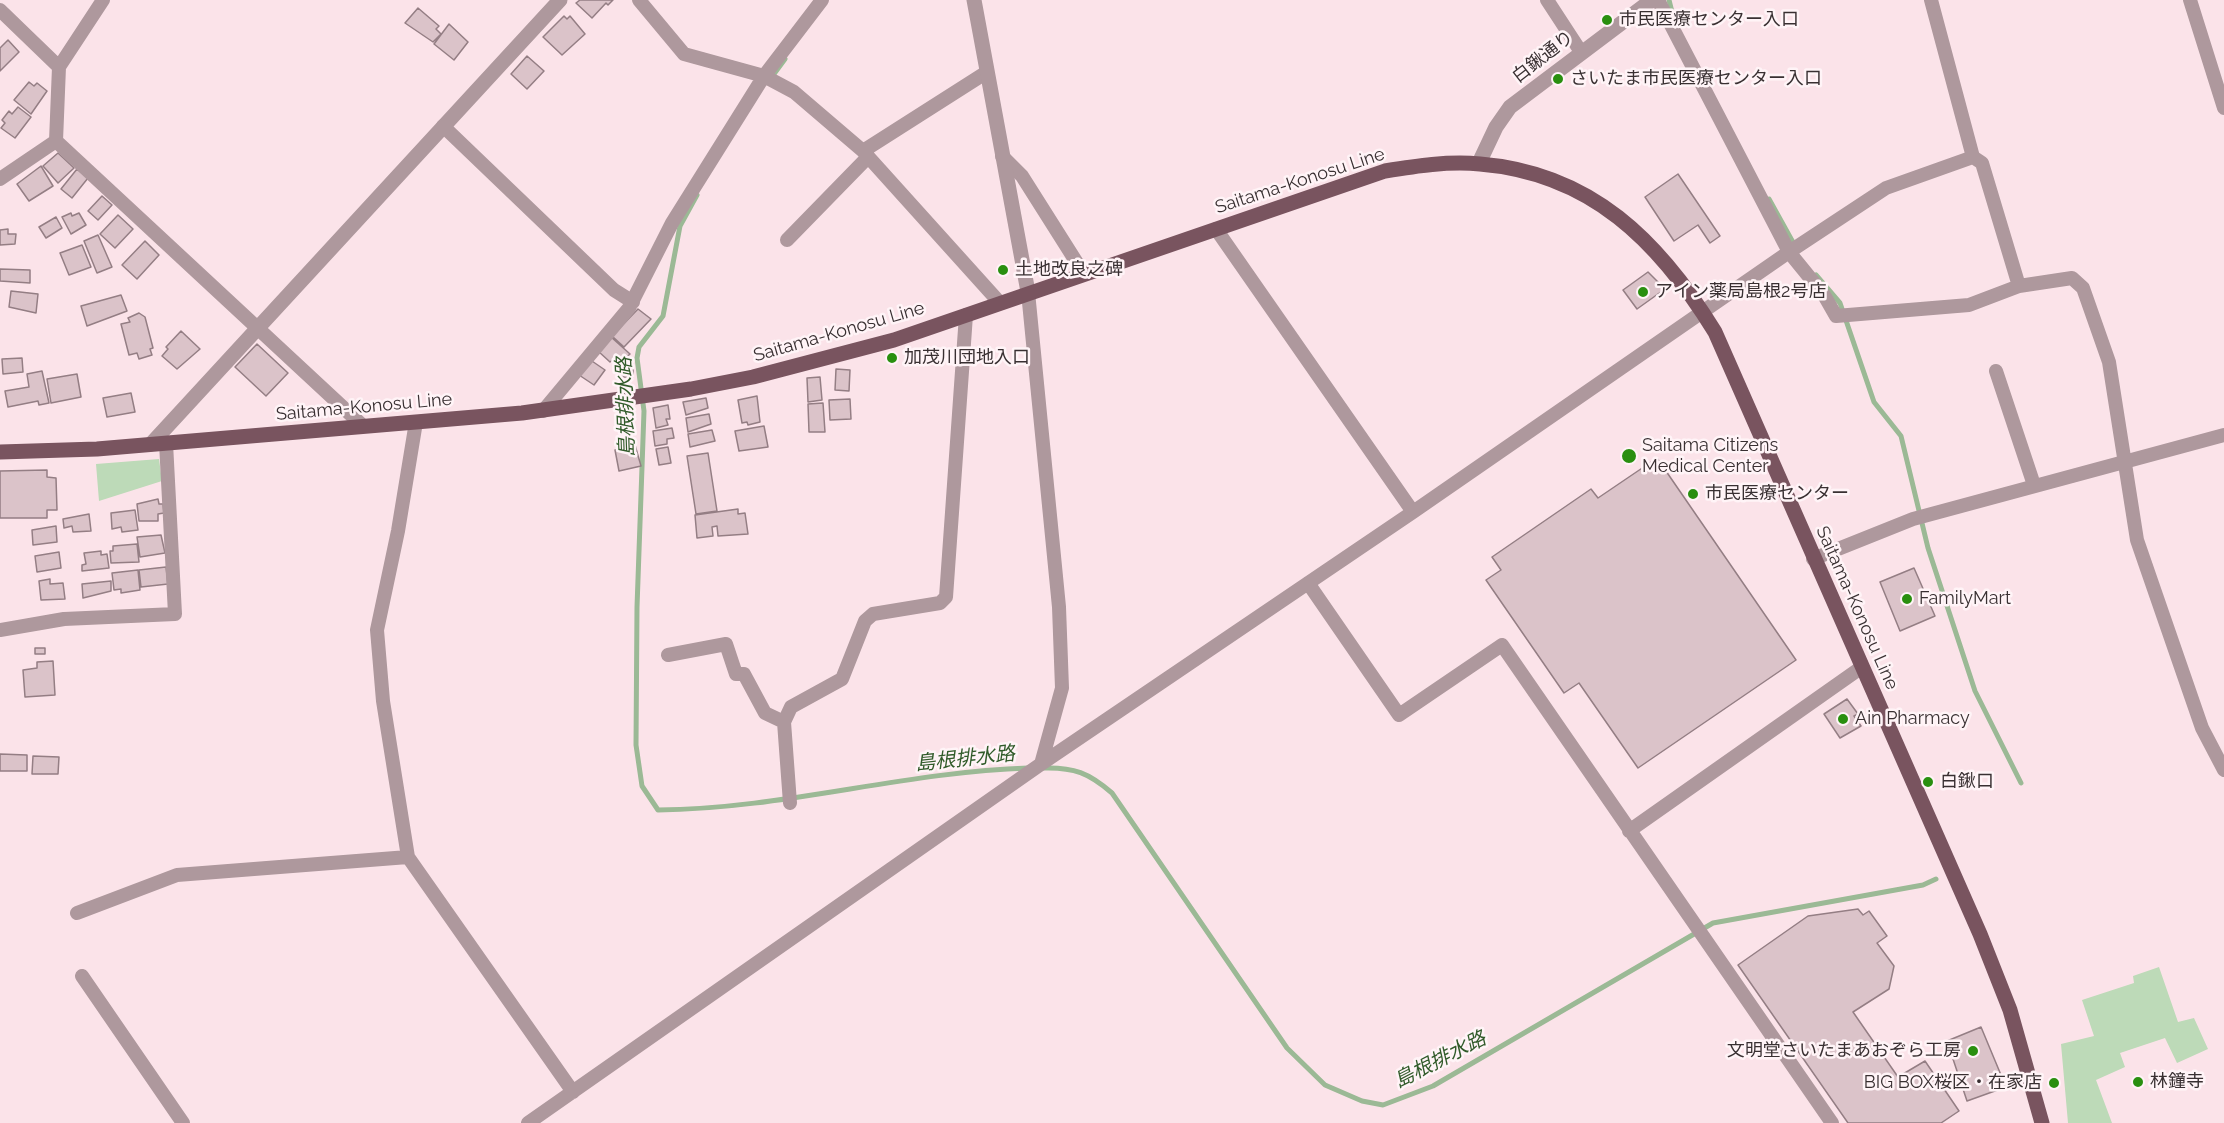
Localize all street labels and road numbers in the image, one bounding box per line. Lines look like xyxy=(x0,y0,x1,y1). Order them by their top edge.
street label: 白鍬通り xyxy=(1508,26,1578,88)
street label: Saitama-Konosu Line xyxy=(1213,143,1387,219)
street label: Saitama-Konosu Line xyxy=(751,297,927,367)
street label: Saitama-Konosu Line xyxy=(275,389,453,425)
street label: Saitama-Konosu Line xyxy=(1811,523,1903,693)

